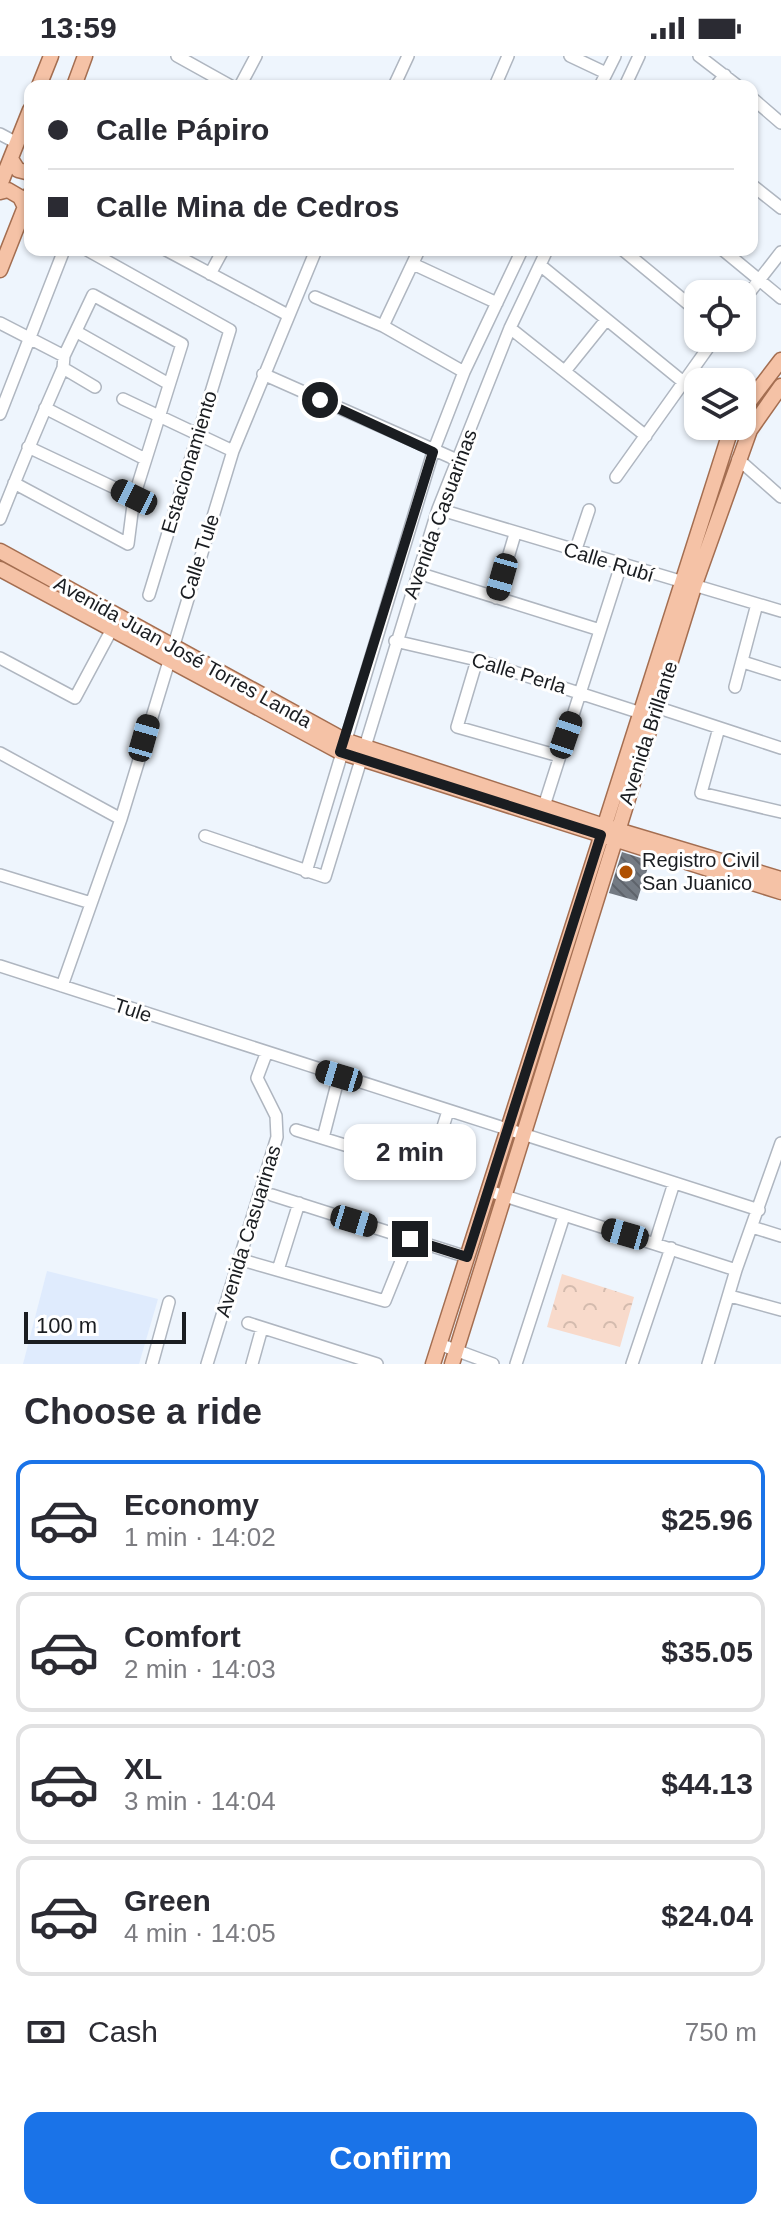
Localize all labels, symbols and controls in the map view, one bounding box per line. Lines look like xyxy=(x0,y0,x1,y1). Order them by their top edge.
text: 13:59 xyxy=(40,11,117,44)
text: Calle Pápiro xyxy=(96,113,269,146)
text: Calle Mina de Cedros xyxy=(96,190,399,223)
map controls xyxy=(684,280,756,440)
button: locate xyxy=(684,280,756,352)
button: layers xyxy=(684,368,756,440)
route start xyxy=(302,382,338,418)
street label: Estacionamiento xyxy=(157,388,221,536)
street label: Avenida Casuarinas xyxy=(399,426,481,602)
car xyxy=(107,476,161,518)
street label: Calle Tule xyxy=(175,511,223,603)
street label: Calle Rubí xyxy=(561,538,657,586)
car xyxy=(484,551,520,603)
street label: Avenida Juan José Torres Landa xyxy=(51,572,316,732)
street label: Calle Perla xyxy=(469,648,570,698)
street label: Avenida Brillante xyxy=(614,658,682,808)
car xyxy=(547,708,585,762)
car xyxy=(126,712,162,764)
place label: Registro Civil San Juanico xyxy=(642,849,760,894)
marker: Registro Civil San Juanico xyxy=(617,863,635,881)
street label: Tule xyxy=(111,994,155,1026)
car xyxy=(313,1058,365,1094)
callout: 2 min xyxy=(344,1123,476,1179)
text: 2 min xyxy=(376,1137,444,1167)
street label: Avenida Casuarinas xyxy=(211,1142,285,1320)
car xyxy=(328,1203,380,1239)
car xyxy=(599,1216,651,1252)
route end xyxy=(392,1221,428,1257)
scale bar xyxy=(24,1308,186,1344)
text: 100 m xyxy=(36,1313,97,1338)
text: Choose a ride xyxy=(24,1391,262,1432)
icon: car xyxy=(28,1484,100,1556)
text: Economy xyxy=(124,1488,259,1521)
text: $25.96 xyxy=(661,1503,753,1536)
text: 1 min · 14:02 xyxy=(124,1522,276,1552)
icon: car xyxy=(28,1616,100,1688)
text: Comfort xyxy=(124,1620,241,1653)
text: $35.05 xyxy=(661,1635,753,1668)
text: 2 min · 14:03 xyxy=(124,1654,276,1684)
icon: car xyxy=(28,1748,100,1820)
text: XL xyxy=(124,1752,162,1785)
text: $44.13 xyxy=(661,1767,753,1800)
text: 3 min · 14:04 xyxy=(124,1786,276,1816)
icon: car xyxy=(28,1880,100,1952)
text: Green xyxy=(124,1884,211,1917)
text: $24.04 xyxy=(661,1899,753,1932)
text: 4 min · 14:05 xyxy=(124,1918,276,1948)
icon: cash xyxy=(24,2010,68,2054)
text: Cash xyxy=(88,2015,158,2048)
text: 750 m xyxy=(685,2017,757,2047)
button: Confirm xyxy=(24,2112,757,2204)

